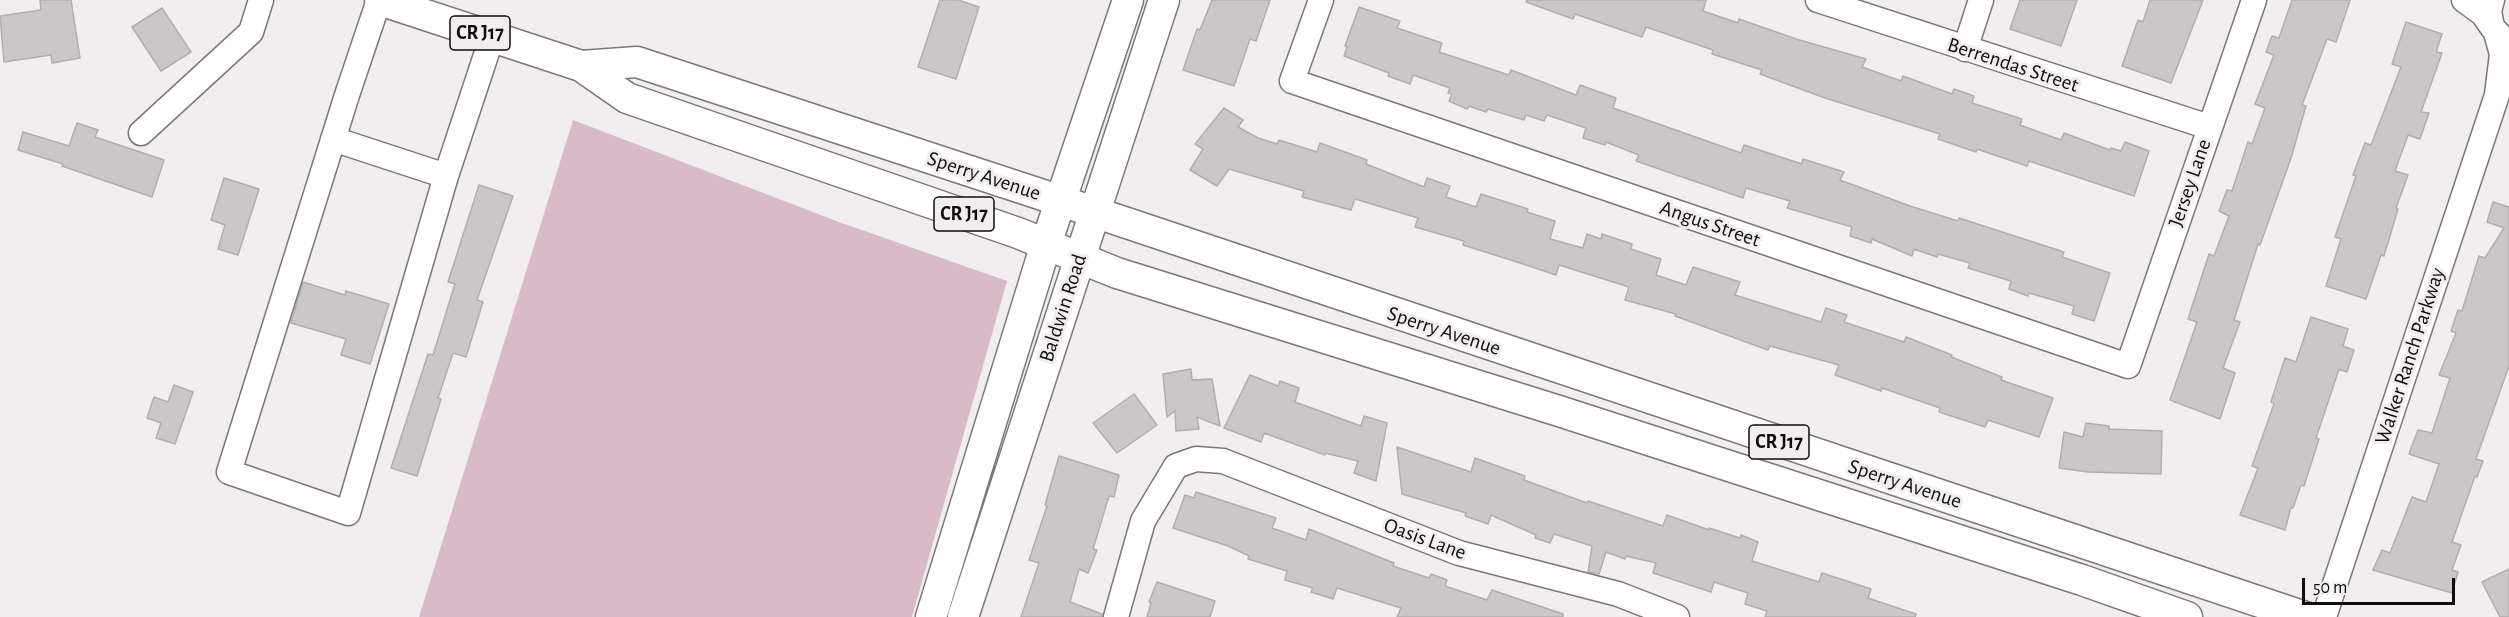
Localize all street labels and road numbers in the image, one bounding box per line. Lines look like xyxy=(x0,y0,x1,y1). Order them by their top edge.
road number: CR J17 xyxy=(450,16,510,50)
street label: Berrendas Street xyxy=(1944,32,2082,98)
street label: Jersey Lane xyxy=(2163,136,2217,230)
street label: Sperry Avenue xyxy=(924,146,1044,206)
street label: Angus Street xyxy=(1657,195,1763,253)
road number: CR J17 xyxy=(934,197,994,231)
street label: Baldwin Road xyxy=(1034,251,1092,365)
street label: Walker Ranch Parkway xyxy=(2370,265,2450,447)
street label: Sperry Avenue xyxy=(1384,301,1504,361)
road number: CR J17 xyxy=(1749,425,1809,459)
street label: Sperry Avenue xyxy=(1845,454,1965,514)
street label: Oasis Lane xyxy=(1380,512,1470,566)

